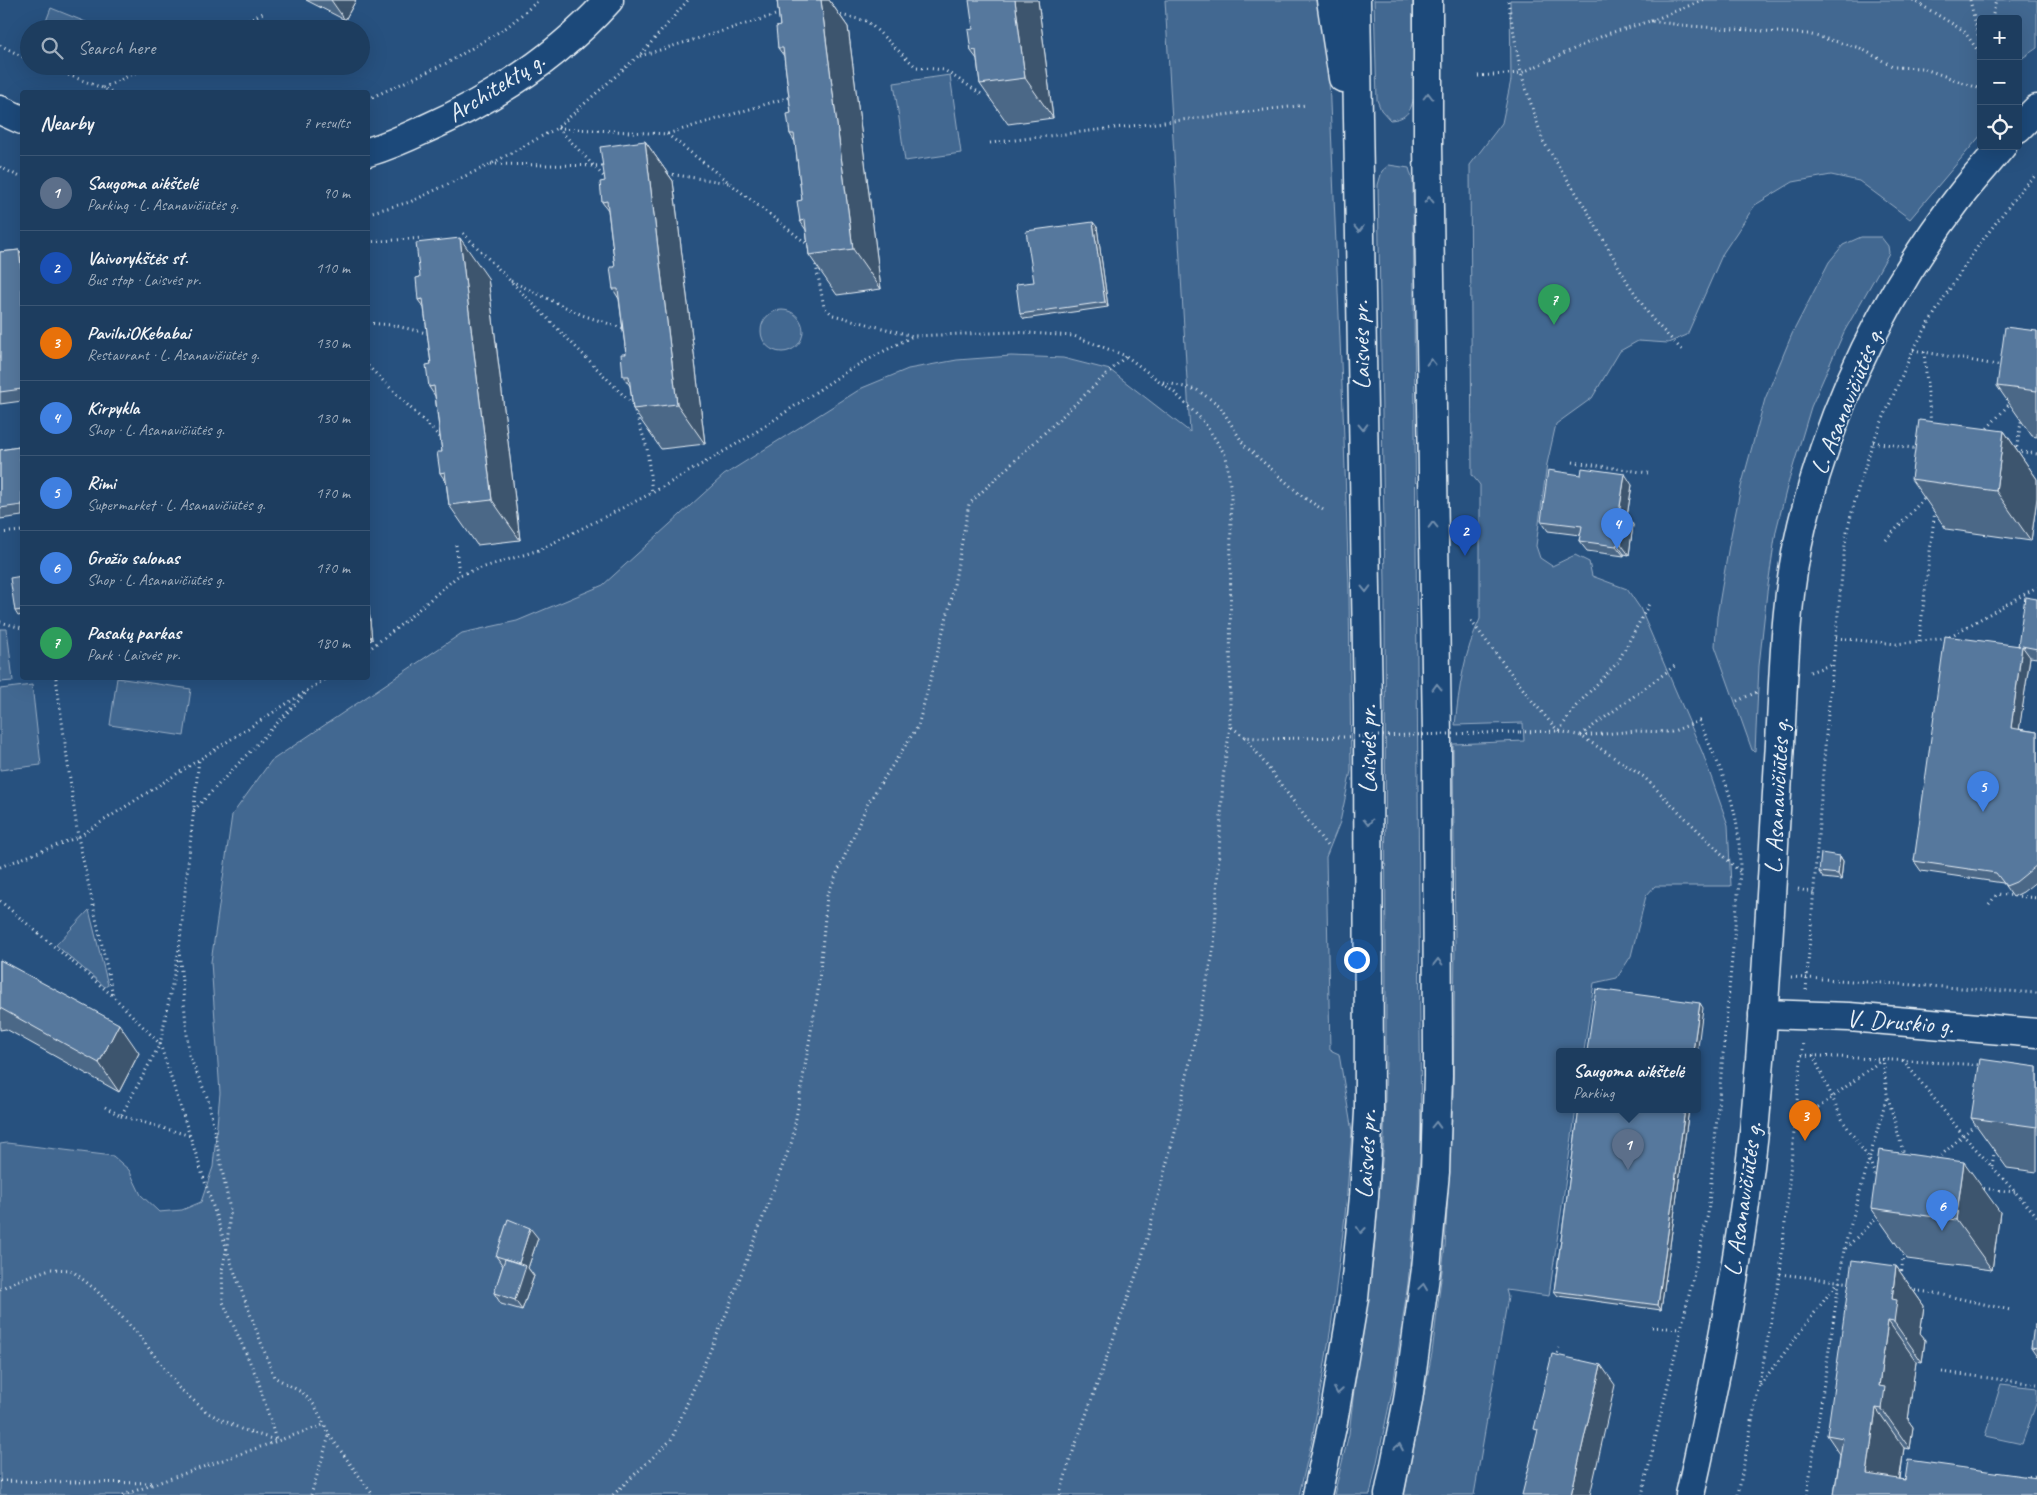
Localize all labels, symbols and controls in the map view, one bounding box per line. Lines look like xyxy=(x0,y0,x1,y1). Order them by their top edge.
map controls xyxy=(1977,15,2022,150)
button: + xyxy=(1977,15,2022,60)
search box xyxy=(20,20,370,75)
icon: search xyxy=(38,34,66,62)
text: Search here xyxy=(78,36,155,60)
street label: Architektų g. xyxy=(441,45,551,129)
button: − xyxy=(1977,60,2022,105)
one-way arrow xyxy=(1423,92,1433,100)
button: locate xyxy=(1977,105,2022,150)
text: Nearby xyxy=(40,110,93,136)
text: 7 results xyxy=(303,113,350,133)
text: Saugoma aikštelė xyxy=(87,171,198,195)
text: 1 xyxy=(52,183,60,203)
text: 90 m xyxy=(323,183,350,203)
text: Parking · L. Asanavičiūtės g. xyxy=(87,195,238,215)
one-way arrow xyxy=(1423,196,1434,204)
one-way arrow xyxy=(1354,226,1365,234)
text: Vaivorykštės st. xyxy=(87,246,188,270)
text: 2 xyxy=(52,258,60,278)
text: 110 m xyxy=(316,258,350,278)
text: Bus stop · Laisvės pr. xyxy=(87,270,201,290)
pin: 7 xyxy=(1538,284,1570,325)
street label: Laisvės pr. xyxy=(1344,300,1378,390)
text: PavilniOKebabai xyxy=(87,321,190,345)
street label: L. Asanavičiūtės g. xyxy=(1803,323,1891,479)
text: 3 xyxy=(52,333,60,353)
text: 130 m xyxy=(316,333,350,353)
text: Restaurant · L. Asanavičiūtės g. xyxy=(87,345,259,365)
one-way arrow xyxy=(1426,358,1436,366)
text: Kirpykla xyxy=(87,396,139,420)
text: 4 xyxy=(52,408,60,428)
text: 130 m xyxy=(316,408,350,428)
text: Shop · L. Asanavičiūtės g. xyxy=(87,420,224,440)
one-way arrow xyxy=(1358,423,1368,431)
text: Rimi xyxy=(87,471,116,495)
text: 5 xyxy=(53,483,59,503)
text: 170 m xyxy=(316,483,350,503)
text: Supermarket · L. Asanavičiūtės g. xyxy=(87,495,265,515)
pin: 4 xyxy=(1601,508,1633,549)
pin: 2 xyxy=(1449,515,1481,556)
one-way arrow xyxy=(1428,521,1439,529)
text: Grožio salonas xyxy=(87,546,179,570)
text: 6 xyxy=(52,558,60,578)
text: 170 m xyxy=(316,558,350,578)
text: Shop · L. Asanavičiūtės g. xyxy=(87,570,224,590)
one-way arrow xyxy=(1361,586,1371,593)
text: Pasakų parkas xyxy=(87,621,181,645)
text: 7 xyxy=(52,633,60,653)
text: 180 m xyxy=(316,633,350,653)
text: Park · Laisvės pr. xyxy=(87,645,180,665)
one-way arrow xyxy=(1431,683,1442,691)
street label: Laisvės pr. xyxy=(1352,704,1384,794)
street label: L. Asanavičiūtės g. xyxy=(1757,718,1797,874)
pin: 5 xyxy=(1967,771,1999,812)
one-way arrow xyxy=(1363,818,1373,826)
your location xyxy=(1344,947,1370,973)
one-way arrow xyxy=(1433,958,1443,966)
street label: V. Druskio g. xyxy=(1845,1002,1955,1042)
popup xyxy=(1556,1048,1701,1113)
text: Saugoma aikštelė xyxy=(1573,1059,1684,1083)
text: Parking xyxy=(1573,1083,1614,1103)
pin: 3 xyxy=(1789,1100,1821,1141)
street label: Laisvės pr. xyxy=(1348,1109,1384,1199)
street label: L. Asanavičiūtės g. xyxy=(1716,1120,1770,1278)
one-way arrow xyxy=(1431,1121,1442,1129)
pin: 1 xyxy=(1612,1129,1644,1170)
pin: 6 xyxy=(1926,1190,1958,1231)
one-way arrow xyxy=(1356,1227,1367,1235)
one-way arrow xyxy=(1418,1282,1428,1291)
one-way arrow xyxy=(1333,1387,1344,1395)
one-way arrow xyxy=(1393,1443,1403,1452)

